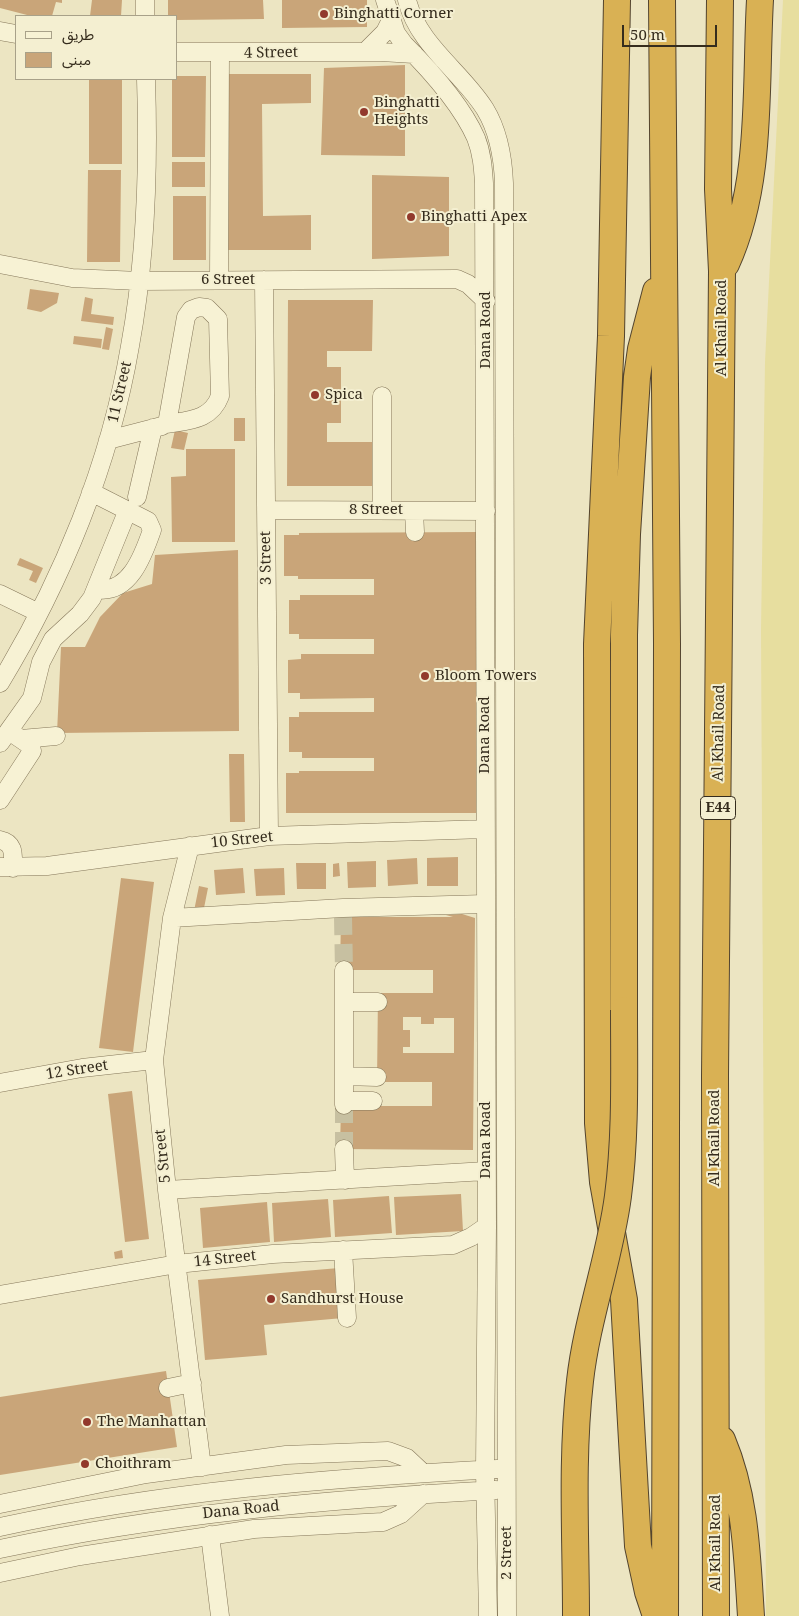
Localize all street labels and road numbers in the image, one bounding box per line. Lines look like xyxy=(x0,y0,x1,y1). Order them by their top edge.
street label: 4 Street xyxy=(244,44,298,62)
street label: 6 Street xyxy=(201,271,255,289)
street label: Al Khail Road xyxy=(713,279,731,377)
street label: Dana Road xyxy=(477,291,495,369)
street label: 11 Street xyxy=(104,360,136,424)
street label: 8 Street xyxy=(349,501,403,519)
street label: 3 Street xyxy=(257,531,275,585)
street label: Al Khail Road xyxy=(709,684,729,782)
street label: Dana Road xyxy=(476,696,494,774)
road number: E44 xyxy=(700,796,736,820)
street label: 10 Street xyxy=(210,828,274,852)
street label: 12 Street xyxy=(45,1056,109,1084)
street label: Al Khail Road xyxy=(706,1089,724,1187)
street label: Dana Road xyxy=(477,1101,495,1179)
street label: 5 Street xyxy=(151,1128,175,1184)
street label: 14 Street xyxy=(193,1247,257,1271)
street label: Al Khail Road xyxy=(707,1494,725,1592)
street label: Dana Road xyxy=(202,1497,280,1523)
street label: 2 Street xyxy=(498,1526,516,1580)

